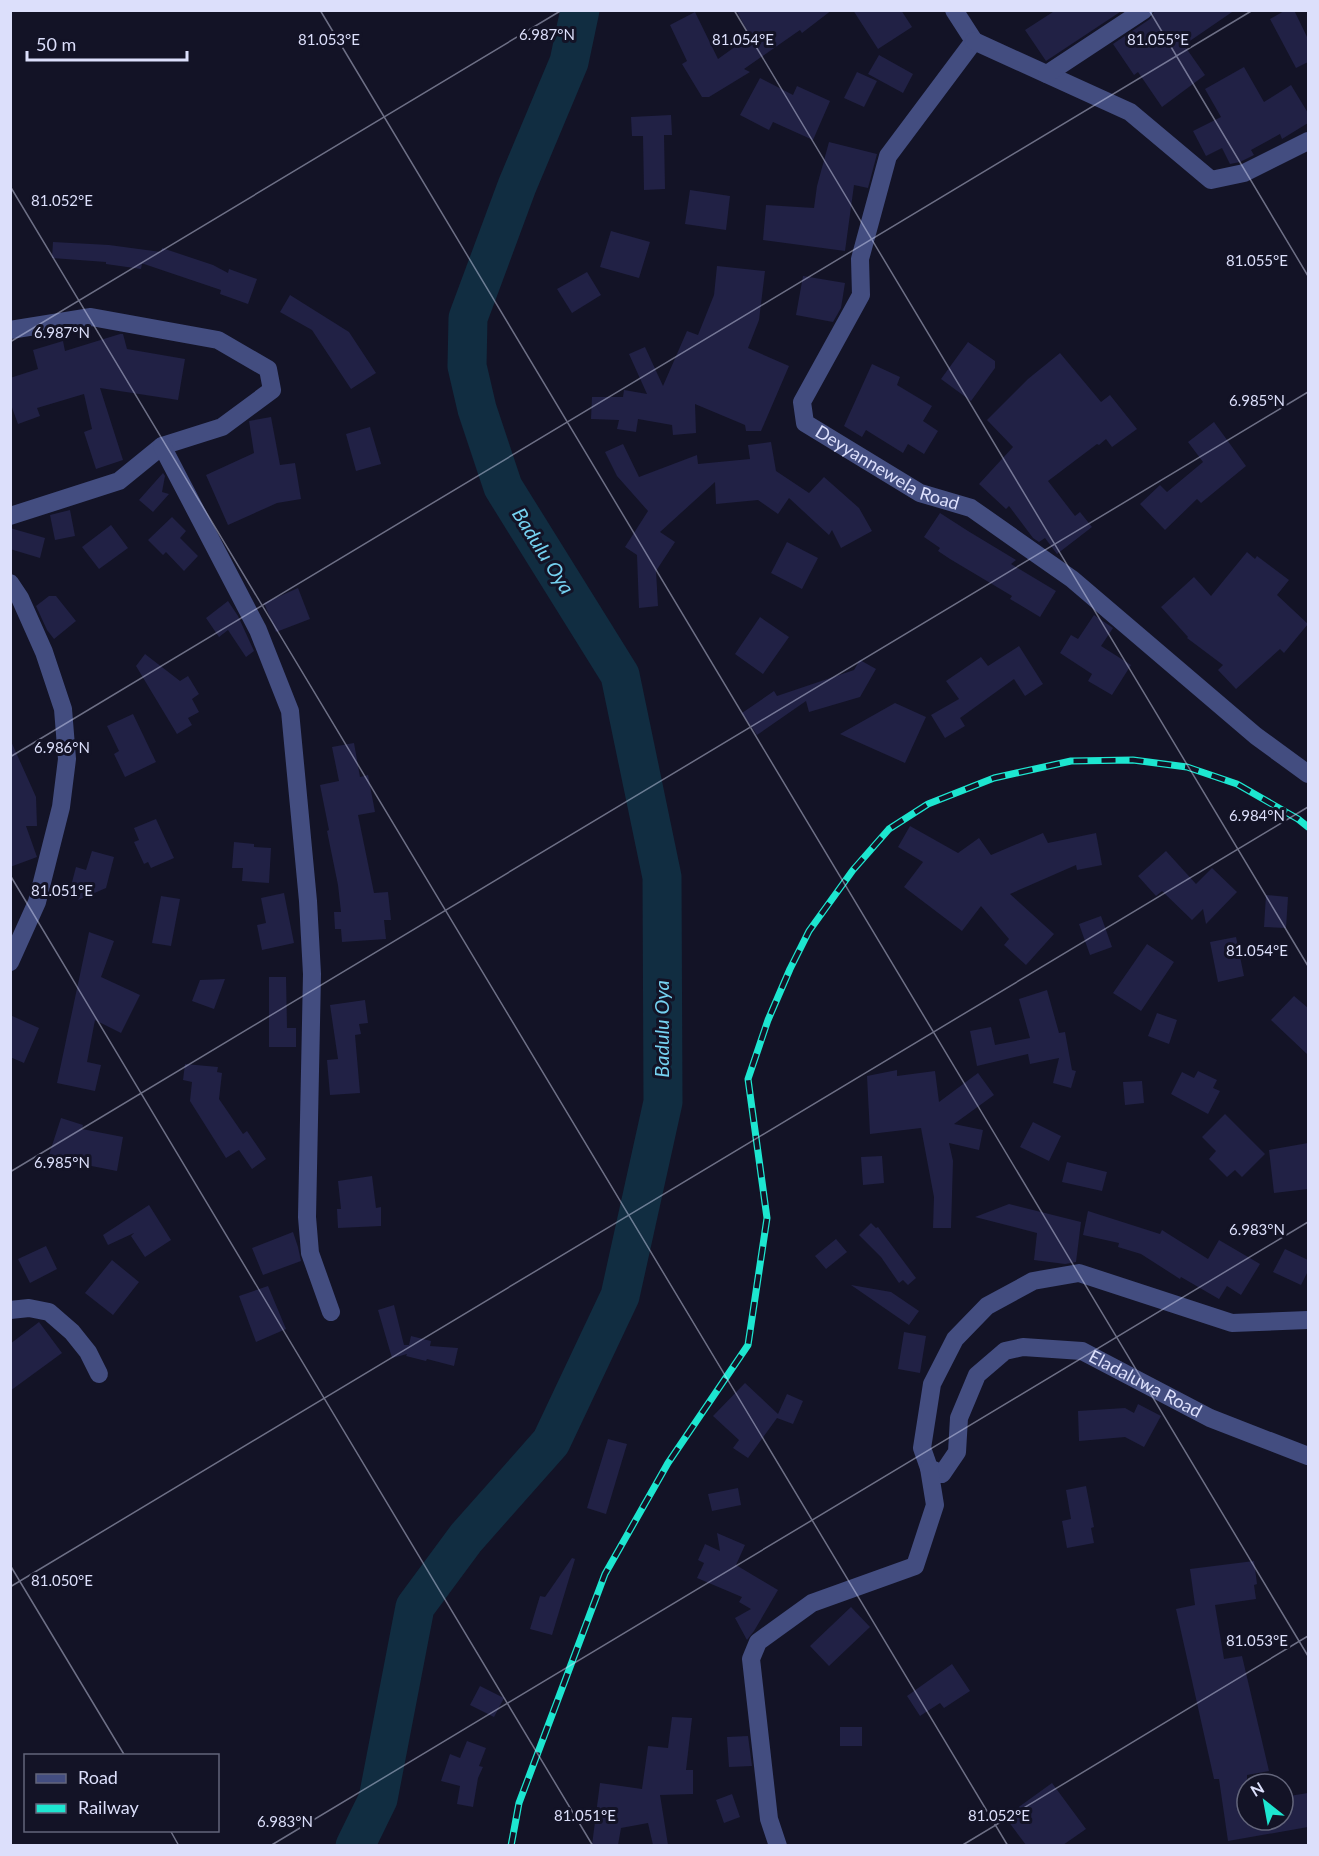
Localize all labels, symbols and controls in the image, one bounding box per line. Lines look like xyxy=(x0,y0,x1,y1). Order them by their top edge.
scale bar xyxy=(27,24,188,62)
text: 6.987°N xyxy=(519,25,575,43)
text: 81.053°E xyxy=(298,30,360,48)
text: 81.054°E xyxy=(712,30,774,48)
text: 81.055°E xyxy=(1127,30,1189,48)
text: 50 m xyxy=(36,33,76,55)
text: 81.052°E xyxy=(31,191,93,209)
text: 81.055°E xyxy=(1226,251,1288,269)
text: 6.987°N xyxy=(34,323,90,341)
text: 6.985°N xyxy=(1229,391,1285,409)
street label: Deyyannewela Road xyxy=(812,420,962,514)
water label: Badulu Oya xyxy=(508,503,580,598)
text: 6.986°N xyxy=(34,738,90,756)
text: 6.984°N xyxy=(1229,806,1285,824)
text: 81.051°E xyxy=(31,881,93,899)
text: 81.054°E xyxy=(1226,941,1288,959)
water label: Badulu Oya xyxy=(649,980,673,1078)
text: 6.985°N xyxy=(34,1153,90,1171)
text: 6.983°N xyxy=(1229,1220,1285,1238)
street label: Eladaluwa Road xyxy=(1085,1345,1206,1422)
text: 81.050°E xyxy=(31,1571,93,1589)
text: 81.053°E xyxy=(1226,1631,1288,1649)
legend xyxy=(24,1754,219,1832)
text: Road xyxy=(78,1766,118,1788)
north arrow xyxy=(1235,1772,1295,1832)
text: N xyxy=(1247,1777,1267,1800)
text: Railway xyxy=(78,1796,139,1818)
text: 81.051°E xyxy=(554,1806,616,1824)
text: 81.052°E xyxy=(968,1806,1030,1824)
text: 6.983°N xyxy=(257,1812,313,1830)

